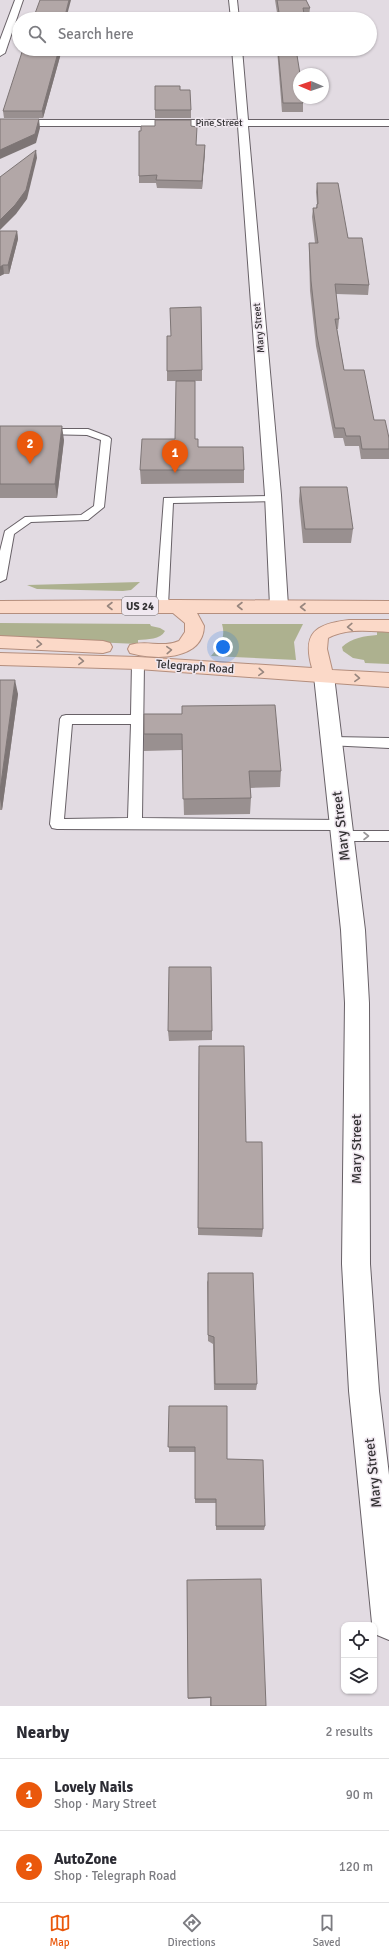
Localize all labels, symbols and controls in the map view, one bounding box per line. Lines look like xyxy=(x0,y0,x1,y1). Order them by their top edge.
search box xyxy=(12,12,377,56)
icon: search xyxy=(26,23,48,45)
text: Search here xyxy=(58,25,134,43)
north arrow xyxy=(293,68,329,104)
street label: Pine Street xyxy=(195,117,243,129)
street label: Mary Street xyxy=(251,302,267,353)
pin: 2 xyxy=(17,431,43,464)
pin: 1 xyxy=(162,440,188,473)
road number: US 24 xyxy=(122,597,158,615)
one-way arrow xyxy=(107,602,113,610)
one-way arrow xyxy=(237,602,243,610)
one-way arrow xyxy=(300,603,306,611)
one-way arrow xyxy=(347,622,353,631)
your location xyxy=(213,637,233,657)
one-way arrow xyxy=(36,640,42,648)
one-way arrow xyxy=(166,645,172,654)
one-way arrow xyxy=(78,657,84,666)
street label: Telegraph Road xyxy=(155,657,235,677)
one-way arrow xyxy=(258,667,264,676)
one-way arrow xyxy=(354,674,360,683)
street label: Mary Street xyxy=(328,790,354,862)
one-way arrow xyxy=(363,832,369,840)
street label: Mary Street xyxy=(348,1114,365,1184)
street label: Mary Street xyxy=(361,1437,385,1509)
map controls xyxy=(341,1622,377,1694)
button: locate xyxy=(341,1622,377,1658)
button: layers xyxy=(341,1658,377,1694)
text: Nearby xyxy=(16,1722,69,1743)
text: 2 results xyxy=(325,1724,373,1740)
text: Lovely Nails xyxy=(54,1778,133,1796)
text: 1 xyxy=(25,1787,33,1803)
text: 90 m xyxy=(346,1787,373,1803)
text: Shop · Mary Street xyxy=(54,1796,157,1812)
text: AutoZone xyxy=(54,1850,117,1868)
text: 2 xyxy=(25,1859,33,1875)
text: 120 m xyxy=(339,1859,373,1875)
text: Shop · Telegraph Road xyxy=(54,1868,176,1884)
tab: Map xyxy=(49,1912,71,1949)
tab: Directions xyxy=(168,1912,216,1949)
tab: Saved xyxy=(313,1912,340,1949)

